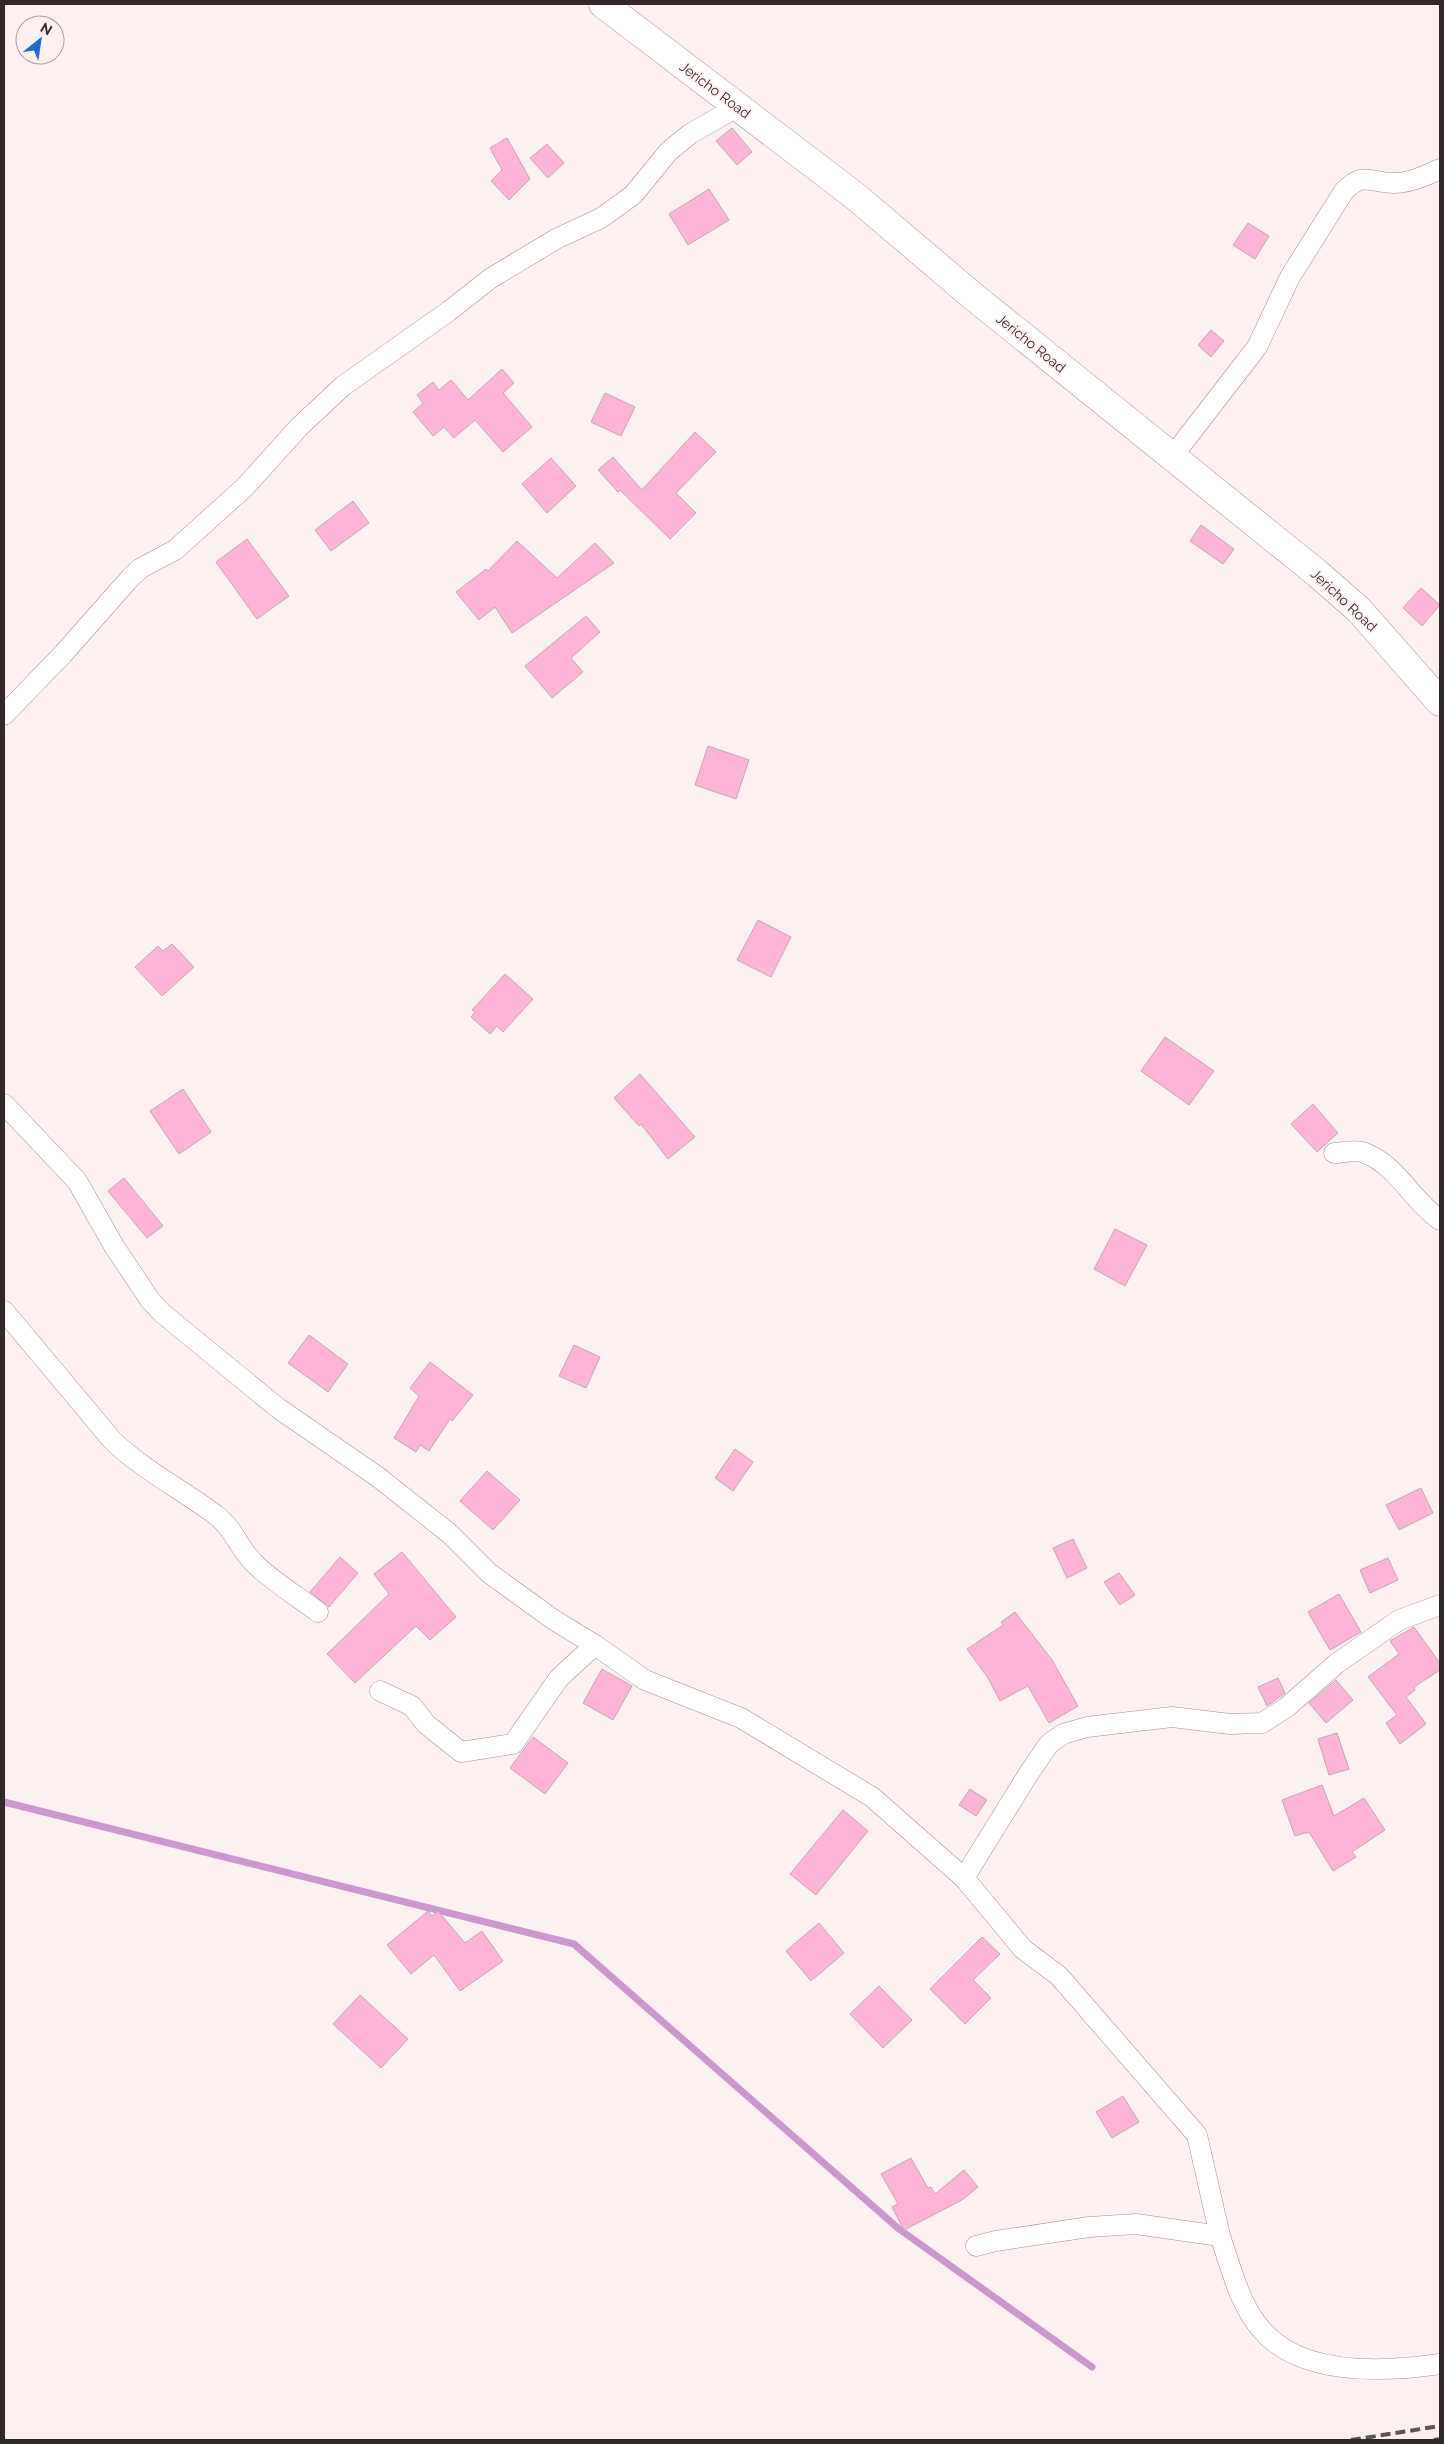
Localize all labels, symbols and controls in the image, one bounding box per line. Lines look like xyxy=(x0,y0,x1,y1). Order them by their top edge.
north arrow xyxy=(15,15,65,65)
text: N xyxy=(38,19,55,38)
street label: Jericho Road xyxy=(677,58,753,122)
street label: Jericho Road xyxy=(993,310,1069,376)
street label: Jericho Road xyxy=(1308,565,1380,635)

